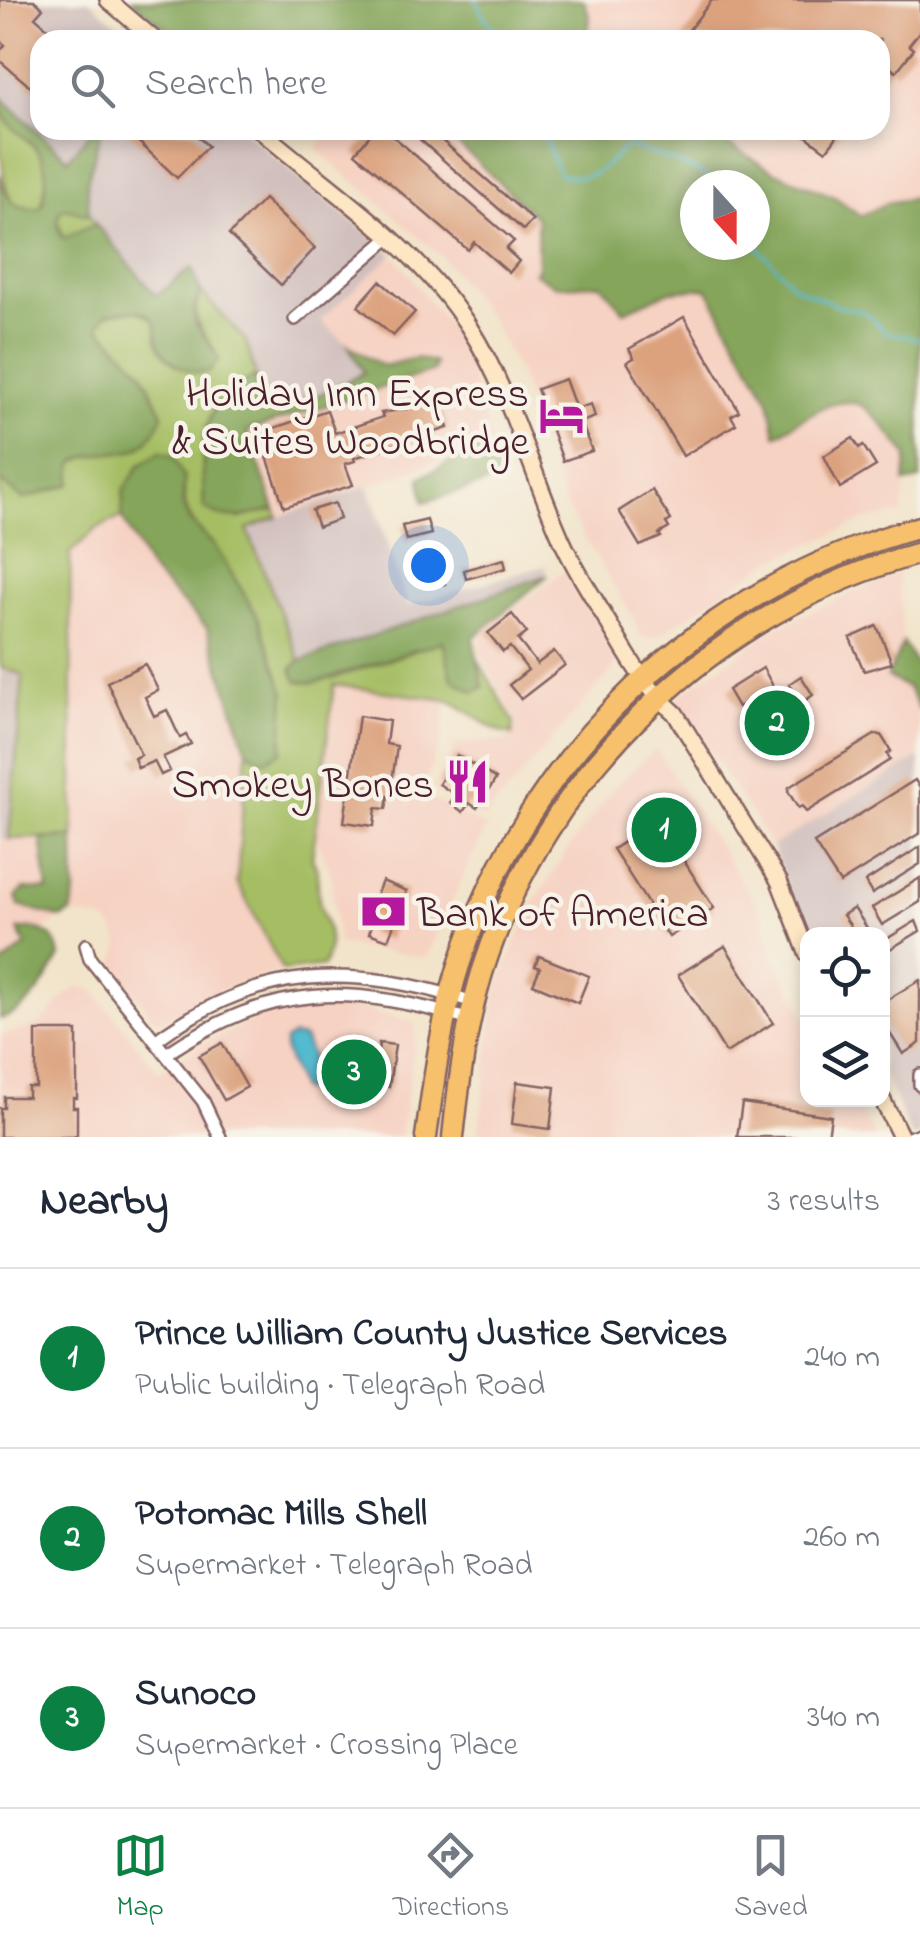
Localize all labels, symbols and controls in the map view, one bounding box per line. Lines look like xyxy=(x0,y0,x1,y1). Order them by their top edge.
search box xyxy=(30,30,890,140)
text: Search here xyxy=(145,57,327,113)
icon: search xyxy=(65,58,120,113)
north arrow xyxy=(680,170,770,260)
place label: Holiday Inn Express & Suites Woodbridge xyxy=(172,365,529,474)
hotel icon: Holiday Inn Express & Suites Woodbridge xyxy=(538,391,586,439)
your location xyxy=(403,540,454,591)
pin: 2 xyxy=(744,686,810,760)
place label: Smokey Bones xyxy=(172,756,434,817)
restaurant icon: Smokey Bones xyxy=(443,758,491,806)
pin: 1 xyxy=(632,792,696,868)
place label: Bank of America xyxy=(416,885,709,946)
bank icon: Bank of America xyxy=(360,887,408,935)
map controls xyxy=(800,927,890,1107)
button: locate xyxy=(800,927,890,1017)
button: layers xyxy=(800,1017,890,1107)
pin: 3 xyxy=(322,1034,386,1110)
text: Nearby xyxy=(40,1172,168,1233)
text: 3 results xyxy=(768,1179,880,1226)
text: Prince William County Justice Services xyxy=(135,1307,728,1363)
text: 1 xyxy=(67,1335,78,1382)
text: 240 m xyxy=(804,1335,880,1382)
text: Public building · Telegraph Road xyxy=(135,1363,545,1410)
text: Potomac Mills Shell xyxy=(135,1487,427,1543)
text: 2 xyxy=(65,1515,80,1562)
text: 260 m xyxy=(803,1515,880,1562)
text: Supermarket · Telegraph Road xyxy=(135,1543,533,1590)
text: Sunoco xyxy=(135,1667,256,1723)
text: 3 xyxy=(66,1695,79,1742)
text: 340 m xyxy=(807,1695,880,1742)
text: Supermarket · Crossing Place xyxy=(135,1723,518,1770)
tab: Map xyxy=(113,1828,168,1929)
tab: Directions xyxy=(393,1828,509,1929)
tab: Saved xyxy=(734,1828,807,1929)

